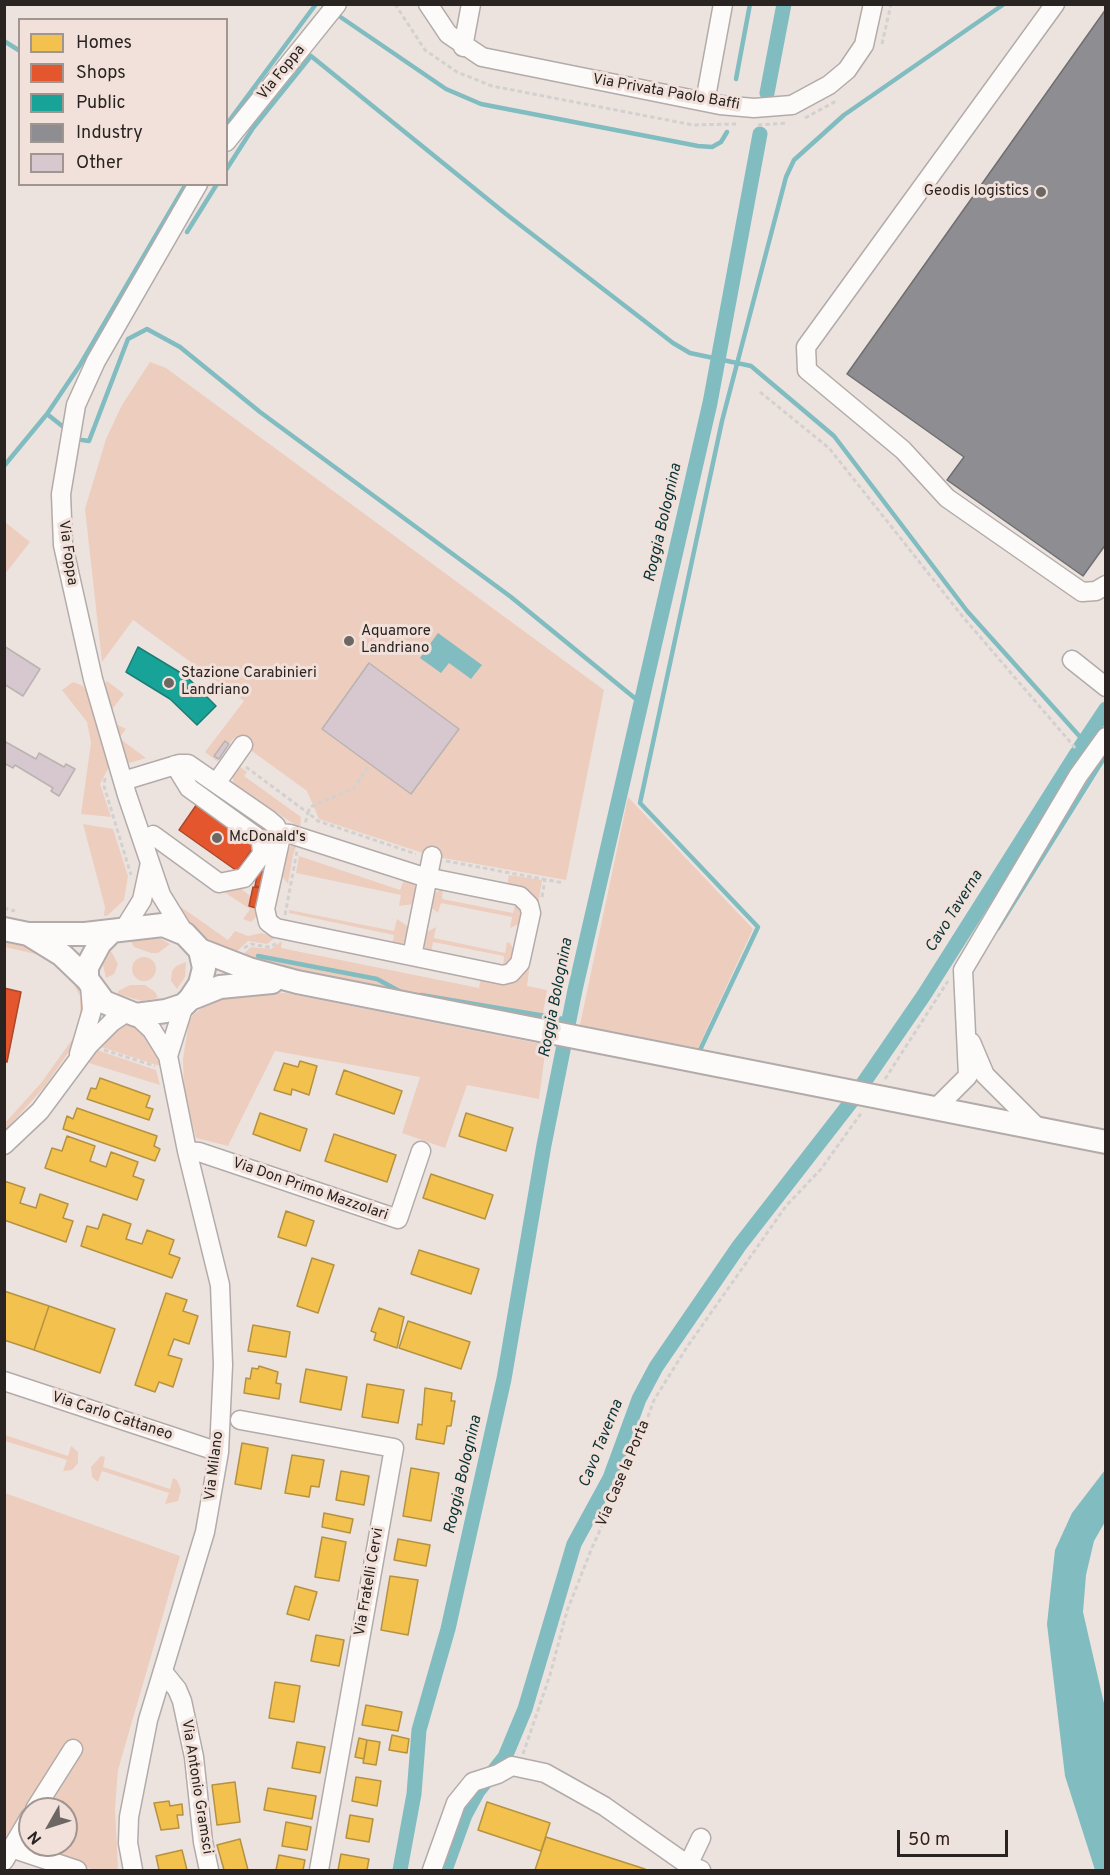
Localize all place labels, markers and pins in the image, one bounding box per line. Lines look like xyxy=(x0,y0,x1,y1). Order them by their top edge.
place label: Geodis logistics xyxy=(924,183,1029,201)
marker: Geodis logistics xyxy=(1034,185,1048,199)
place label: Aquamore Landriano xyxy=(361,623,431,658)
marker: Aquamore Landriano xyxy=(342,634,356,648)
place label: Stazione Carabinieri Landriano xyxy=(181,665,317,700)
marker: Stazione Carabinieri Landriano xyxy=(162,676,176,690)
place label: McDonald's xyxy=(229,829,306,847)
marker: McDonald's xyxy=(210,831,224,845)

